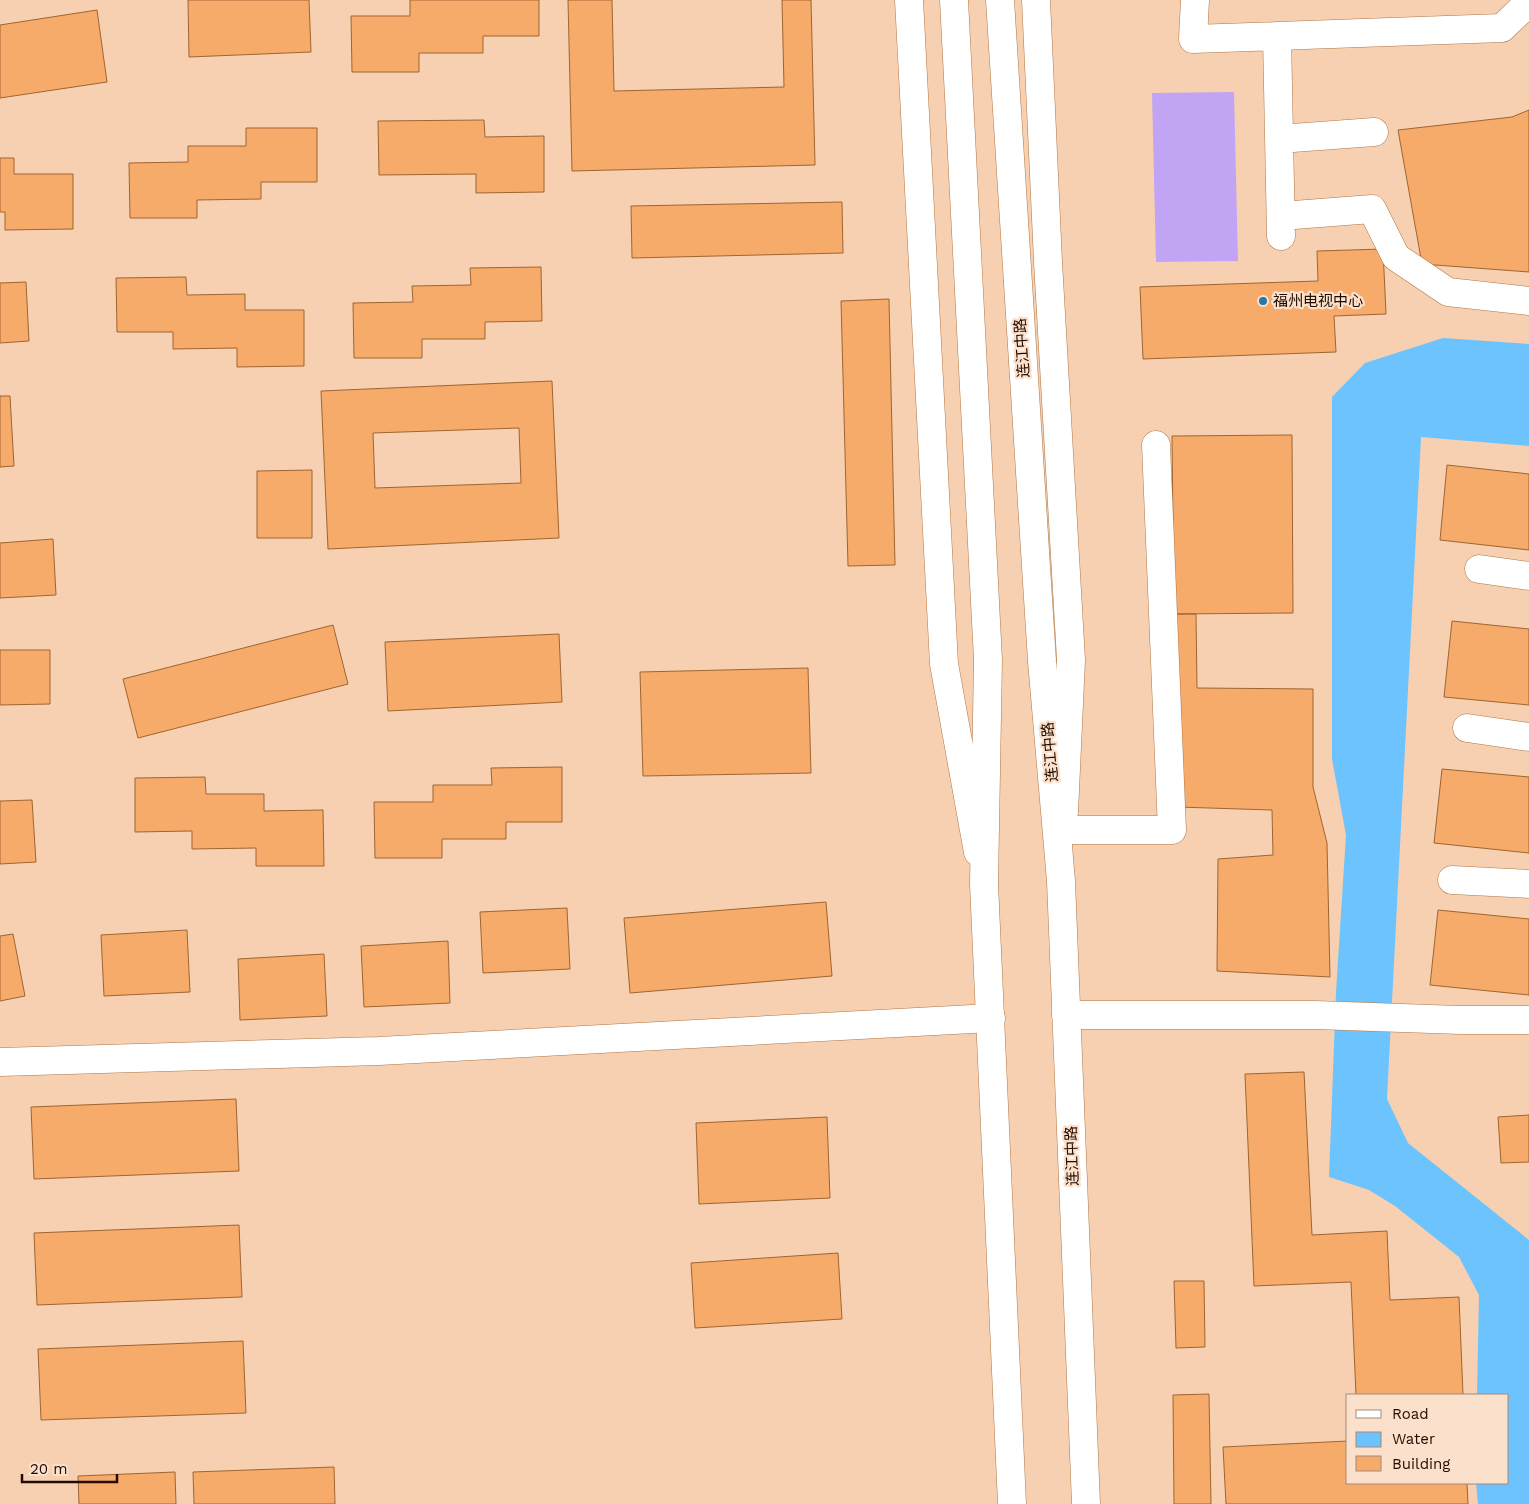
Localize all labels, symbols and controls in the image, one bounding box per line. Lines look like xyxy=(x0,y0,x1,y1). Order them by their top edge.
place label: 福州电视中心 xyxy=(1273,292,1363,310)
marker: 福州电视中心 xyxy=(1257,295,1269,307)
street label: 连江中路 xyxy=(1011,317,1033,379)
street label: 连江中路 xyxy=(1038,721,1062,783)
street label: 连江中路 xyxy=(1062,1126,1082,1186)
legend xyxy=(1346,1394,1509,1484)
text: Road xyxy=(1392,1405,1429,1423)
text: Water xyxy=(1392,1430,1435,1448)
scale bar xyxy=(22,1452,118,1484)
text: Building xyxy=(1392,1455,1450,1473)
text: 20 m xyxy=(30,1460,68,1478)

